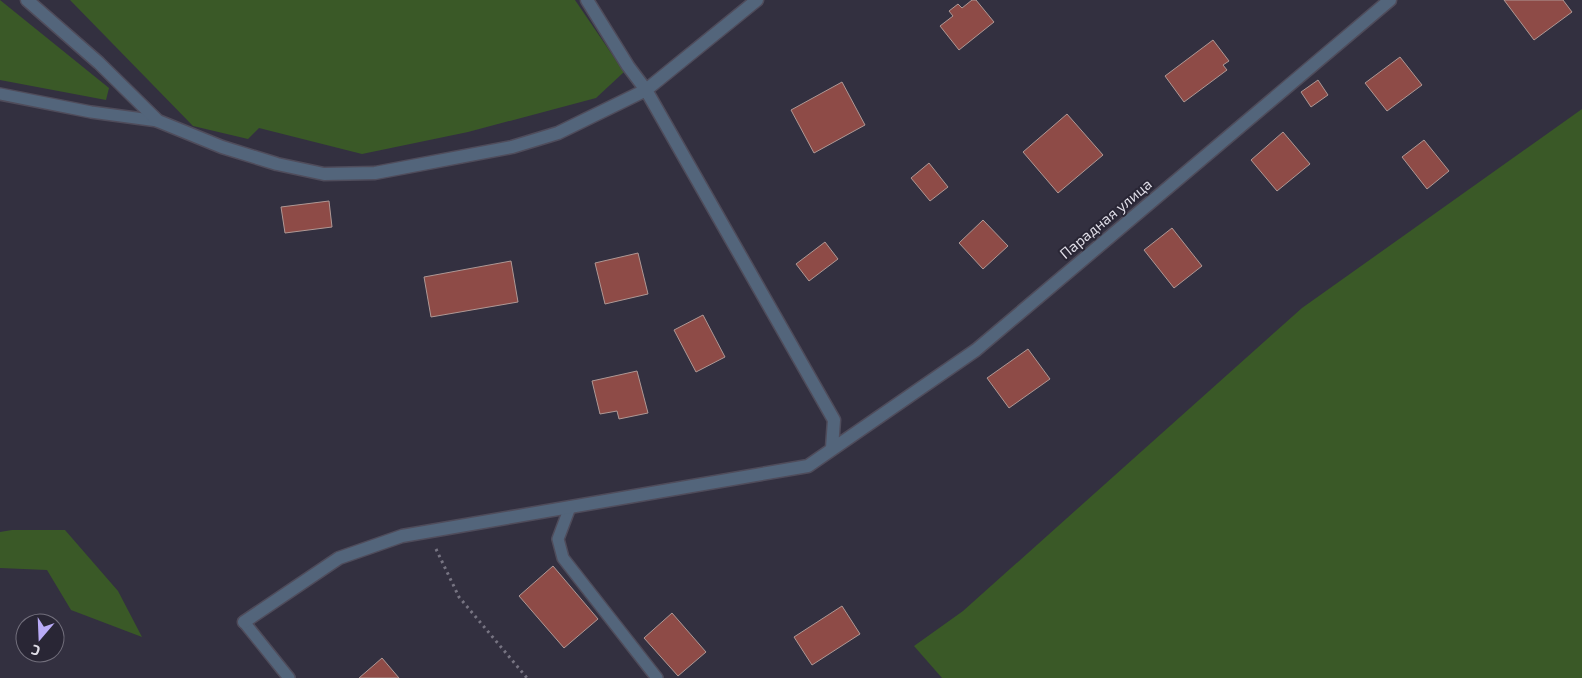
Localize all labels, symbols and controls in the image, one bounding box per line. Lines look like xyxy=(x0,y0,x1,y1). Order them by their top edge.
street label: Парадная улица xyxy=(1056,175,1156,263)
north arrow xyxy=(15,613,65,663)
text: С xyxy=(29,641,42,660)

